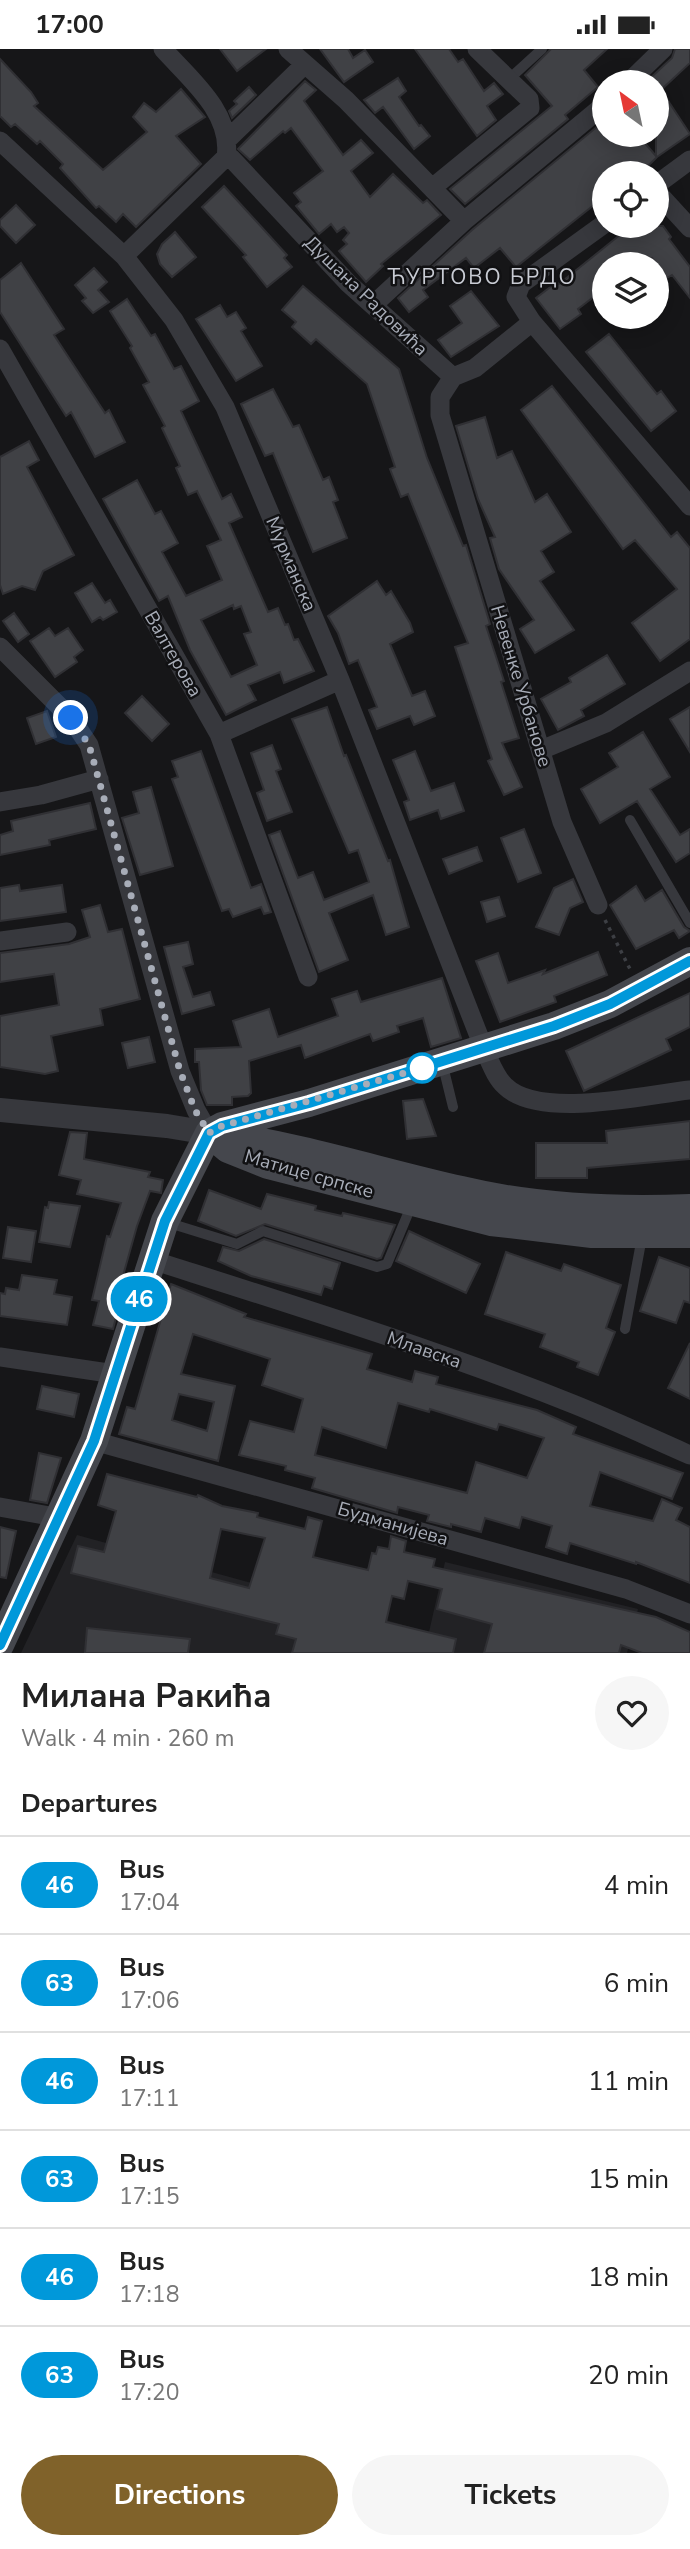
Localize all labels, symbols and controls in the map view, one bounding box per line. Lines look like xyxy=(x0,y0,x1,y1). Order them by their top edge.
text: 17:00 xyxy=(35,7,104,42)
north arrow xyxy=(592,70,668,147)
map controls xyxy=(592,70,669,329)
button: locate xyxy=(592,161,669,238)
street label: Душана Радовића xyxy=(298,230,434,362)
button: layers xyxy=(592,252,669,329)
district label: ЋУРТОВО БРДО xyxy=(387,263,577,291)
street label: Мурманска xyxy=(259,513,323,615)
street label: Невенке Урбанове xyxy=(484,602,558,770)
street label: Валтерова xyxy=(138,606,208,702)
your location xyxy=(53,700,88,735)
unlabelled marker xyxy=(407,1053,437,1083)
street label: Матице српске xyxy=(241,1143,377,1205)
line badge: 46 xyxy=(108,1276,170,1322)
text: 46 xyxy=(125,1283,153,1315)
street label: Млавска xyxy=(383,1325,465,1375)
street label: Будманијева xyxy=(335,1496,451,1552)
text: Милана Ракића xyxy=(21,1674,272,1719)
button: heart xyxy=(595,1676,669,1750)
text: Walk · 4 min · 260 m xyxy=(21,1723,234,1754)
text: Departures xyxy=(21,1786,157,1821)
text: Bus xyxy=(119,1852,165,1887)
text: 4 min xyxy=(604,1868,669,1903)
text: 46 xyxy=(45,1869,74,1901)
text: 17:04 xyxy=(119,1887,179,1918)
text: Bus xyxy=(119,1950,165,1985)
text: 6 min xyxy=(604,1966,669,2001)
text: 63 xyxy=(45,1967,74,1999)
text: 17:06 xyxy=(119,1985,179,2016)
text: Bus xyxy=(119,2048,165,2083)
text: 11 min xyxy=(588,2064,669,2099)
text: 46 xyxy=(45,2065,74,2097)
text: 17:11 xyxy=(119,2083,179,2114)
text: Bus xyxy=(119,2146,165,2181)
text: 15 min xyxy=(588,2162,669,2197)
text: 63 xyxy=(45,2163,74,2195)
text: 17:15 xyxy=(119,2181,179,2212)
text: Bus xyxy=(119,2244,165,2279)
text: 18 min xyxy=(588,2260,669,2295)
text: 46 xyxy=(45,2261,74,2293)
text: 17:18 xyxy=(119,2279,179,2310)
text: Bus xyxy=(119,2342,165,2377)
text: 20 min xyxy=(588,2358,669,2393)
text: 63 xyxy=(45,2359,74,2391)
text: 17:20 xyxy=(119,2377,179,2408)
button: Directions xyxy=(21,2455,338,2535)
button: Tickets xyxy=(352,2455,669,2535)

